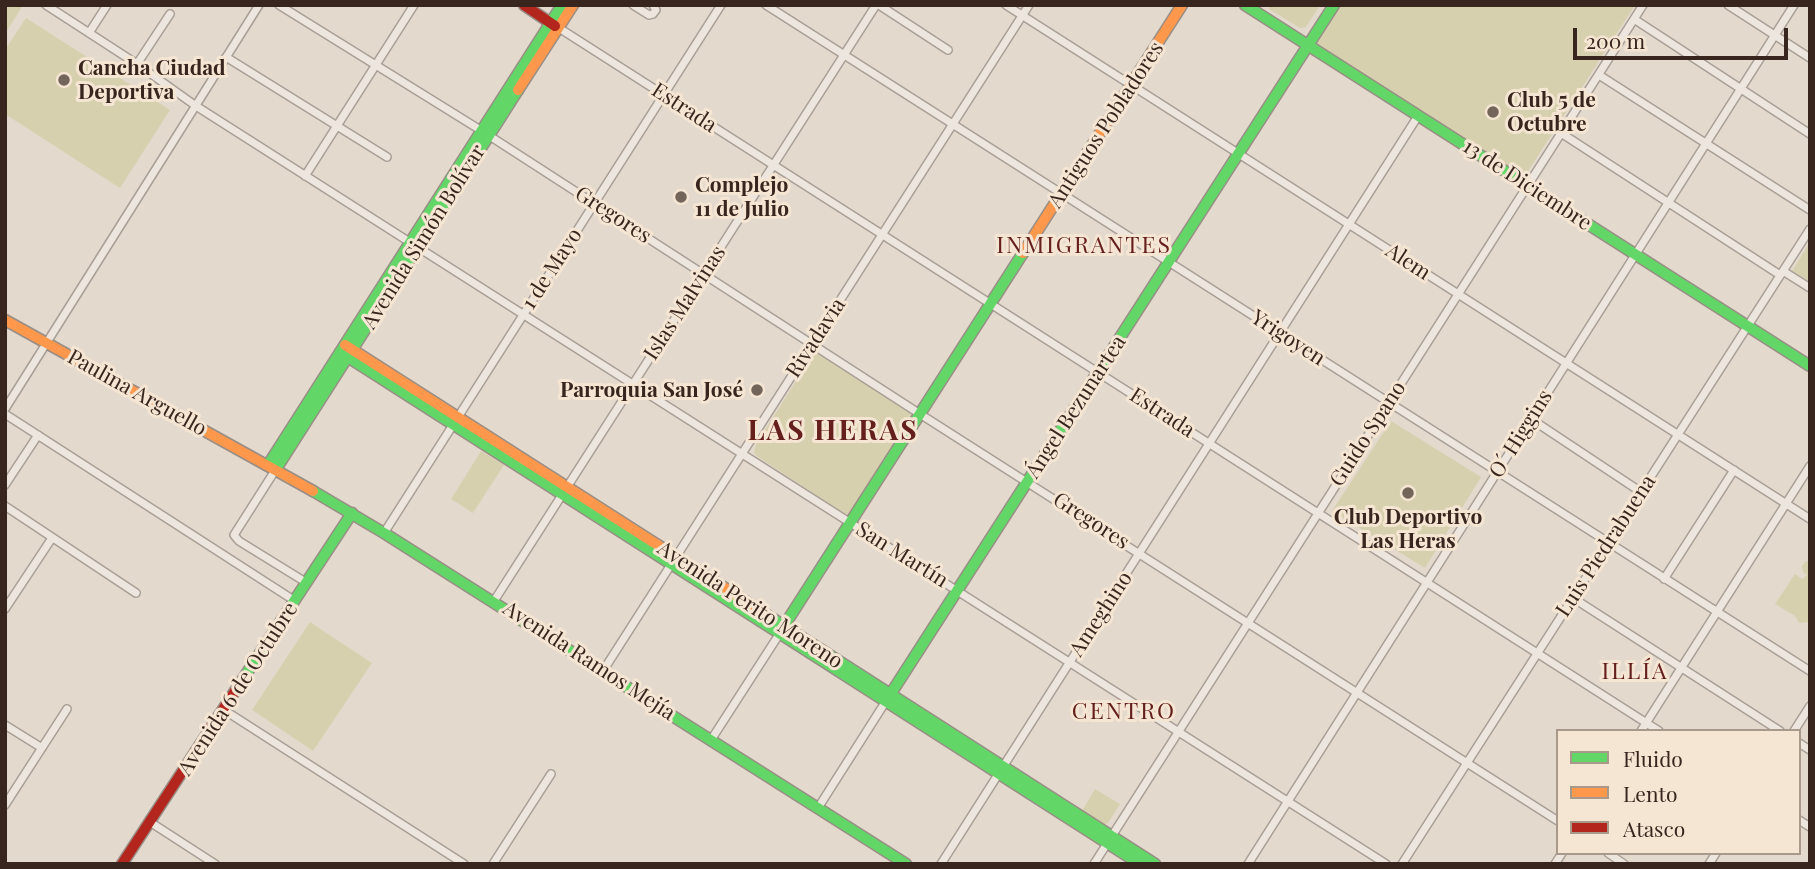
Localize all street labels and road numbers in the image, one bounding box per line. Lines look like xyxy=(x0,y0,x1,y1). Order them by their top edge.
street label: Antiguos Pobladores xyxy=(1043,37,1169,213)
street label: Estrada xyxy=(647,78,721,138)
street label: 13 de Diciembre xyxy=(1458,134,1596,236)
street label: Avenida Simón Bolívar xyxy=(357,140,491,334)
street label: Gregores xyxy=(570,181,656,249)
street label: 1 de Mayo xyxy=(517,224,587,314)
street label: Alem xyxy=(1381,238,1435,286)
street label: Islas Malvinas xyxy=(639,241,731,365)
street label: Rivadavia xyxy=(781,293,851,383)
street label: Yrigoyen xyxy=(1246,305,1330,371)
street label: Ángel Bezunartea xyxy=(1020,331,1132,483)
street label: Paulina Arguello xyxy=(63,344,211,442)
street label: Guido Spano xyxy=(1325,377,1411,491)
street label: Estrada xyxy=(1125,383,1199,443)
street label: O´ Higgins xyxy=(1484,385,1558,483)
street label: Luis Piedrabuena xyxy=(1551,470,1661,622)
street label: Gregores xyxy=(1048,487,1134,555)
street label: San Martín xyxy=(851,517,953,593)
street label: Avenida Perito Moreno xyxy=(653,536,847,674)
street label: Ameghino xyxy=(1064,567,1138,661)
street label: Avenida Ramos Mejía xyxy=(498,596,680,726)
street label: Avenida 6 de Octubre xyxy=(173,598,303,780)

